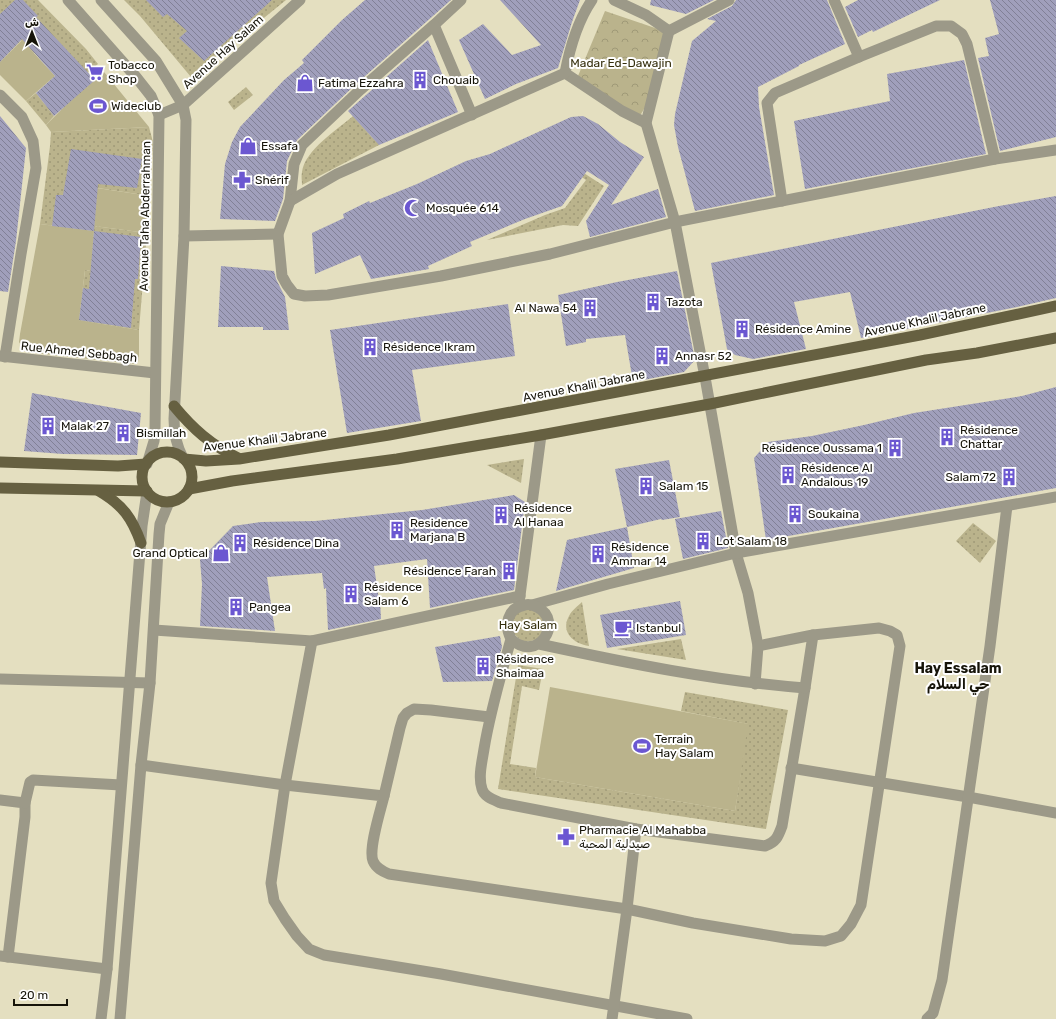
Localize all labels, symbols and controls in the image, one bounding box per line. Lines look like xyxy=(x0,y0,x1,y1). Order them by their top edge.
north arrow xyxy=(12,12,52,52)
street label: Avenue Hay Salam xyxy=(180,12,266,92)
text: ش xyxy=(25,16,39,29)
park label: Madar Ed-Dawajin xyxy=(570,56,672,70)
place label: Tobacco Shop xyxy=(108,58,155,86)
supermarket icon: Tobacco Shop xyxy=(85,62,105,82)
building icon: Chouaib xyxy=(410,70,430,90)
shop icon: Fatima Ezzahra xyxy=(295,73,315,93)
place label: Chouaib xyxy=(433,73,479,87)
place label: Fatima Ezzahra xyxy=(318,76,404,90)
sports icon: Wideclub xyxy=(88,96,108,116)
place label: Wideclub xyxy=(111,99,161,113)
shop icon: Essafa xyxy=(238,136,258,156)
place label: Essafa xyxy=(261,139,298,153)
street label: Avenue Taha Abderrahman xyxy=(137,141,153,291)
pharmacy icon: Shérif xyxy=(232,170,252,190)
place label: Shérif xyxy=(255,173,289,187)
mosque icon: Mosquée 614 xyxy=(403,198,423,218)
place label: Mosquée 614 xyxy=(426,201,499,215)
building icon: Tazota xyxy=(643,292,663,312)
place label: Tazota xyxy=(666,295,703,309)
building icon: Al Nawa 54 xyxy=(580,298,600,318)
street label: Avenue Khalil Jabrane xyxy=(863,300,987,340)
place label: Al Nawa 54 xyxy=(515,301,578,315)
building icon: Résidence Amine xyxy=(732,319,752,339)
place label: Résidence Amine xyxy=(755,322,852,336)
building icon: Résidence Ikram xyxy=(360,337,380,357)
street label: Rue Ahmed Sebbagh xyxy=(20,339,138,365)
place label: Résidence Ikram xyxy=(383,340,475,354)
building icon: Annasr 52 xyxy=(652,346,672,366)
place label: Annasr 52 xyxy=(675,349,732,363)
street label: Avenue Khalil Jabrane xyxy=(522,367,647,405)
building icon: Malak 27 xyxy=(38,416,58,436)
place label: Malak 27 xyxy=(61,419,109,433)
building icon: Bismillah xyxy=(113,423,133,443)
place label: Résidence Chattar xyxy=(960,423,1018,451)
street label: Avenue Khalil Jabrane xyxy=(203,425,328,455)
place label: Bismillah xyxy=(136,426,186,440)
building icon: Résidence Chattar xyxy=(937,427,957,447)
building icon: Résidence Oussama 1 xyxy=(885,438,905,458)
place label: Résidence Oussama 1 xyxy=(761,441,882,455)
place label: Résidence Al Andalous 19 xyxy=(801,461,873,489)
building icon: Résidence Al Andalous 19 xyxy=(778,465,798,485)
building icon: Salam 72 xyxy=(999,467,1019,487)
place label: Salam 72 xyxy=(946,470,996,484)
building icon: Salam 15 xyxy=(636,476,656,496)
place label: Salam 15 xyxy=(659,479,709,493)
place label: Résidence Al Hanaa xyxy=(514,501,572,529)
building icon: Soukaina xyxy=(785,504,805,524)
building icon: Résidence Al Hanaa xyxy=(491,505,511,525)
place label: Soukaina xyxy=(808,507,859,521)
place label: Residence Marjana B xyxy=(410,516,468,544)
building icon: Residence Marjana B xyxy=(387,520,407,540)
building icon: Lot Salam 18 xyxy=(693,531,713,551)
building icon: Résidence Dina xyxy=(230,533,250,553)
place label: Lot Salam 18 xyxy=(716,534,787,548)
place label: Résidence Dina xyxy=(253,536,339,550)
place label: Résidence Ammar 14 xyxy=(611,540,669,568)
shop icon: Grand Optical xyxy=(211,543,231,563)
building icon: Résidence Ammar 14 xyxy=(588,544,608,564)
place label: Grand Optical xyxy=(132,546,208,560)
building icon: Résidence Farah xyxy=(499,561,519,581)
place label: Résidence Farah xyxy=(403,564,496,578)
place label: Résidence Salam 6 xyxy=(364,580,422,608)
building icon: Résidence Salam 6 xyxy=(341,584,361,604)
building icon: Pangea xyxy=(226,597,246,617)
place label: Pangea xyxy=(249,600,291,614)
park label: Hay Salam xyxy=(499,618,557,632)
cafe icon: Istanbul xyxy=(613,618,633,638)
place label: Istanbul xyxy=(636,621,681,635)
place label: Résidence Shaimaa xyxy=(496,652,554,680)
building icon: Résidence Shaimaa xyxy=(473,656,493,676)
district label: Hay Essalam حي السلام xyxy=(914,660,1002,695)
place label: Terrain Hay Salam xyxy=(655,732,714,760)
sports icon: Terrain Hay Salam xyxy=(632,736,652,756)
place label: Pharmacie Al Mahabba صيدلية المحبة xyxy=(579,823,706,851)
pharmacy icon: Pharmacie Al Mahabba صيدلية المحبة xyxy=(556,827,576,847)
scale bar xyxy=(14,981,67,1007)
text: 20 m xyxy=(20,988,48,1002)

